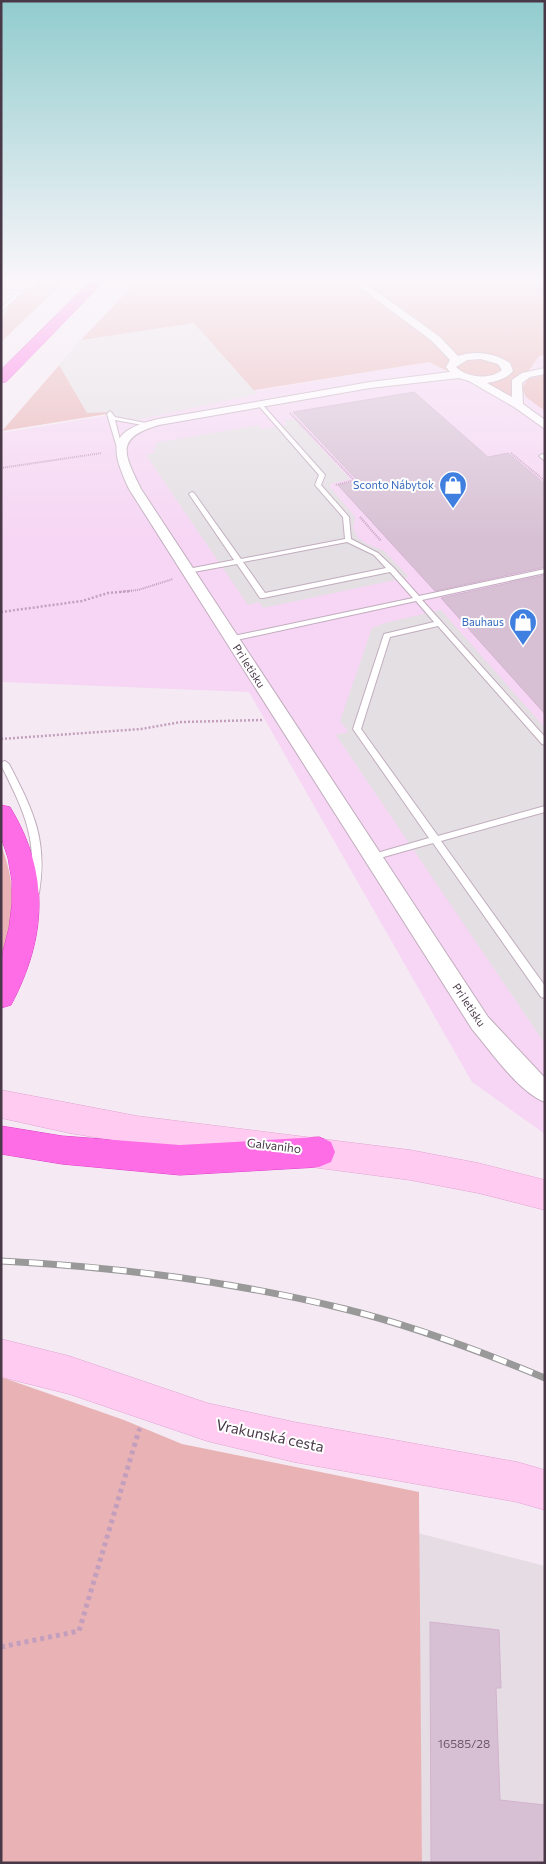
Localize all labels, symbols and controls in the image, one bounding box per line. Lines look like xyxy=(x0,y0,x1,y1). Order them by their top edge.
shop icon: Sconto Nábytok xyxy=(438,470,468,509)
place label: Sconto Nábytok xyxy=(353,478,434,491)
shop icon: Bauhaus xyxy=(508,607,538,646)
place label: Bauhaus xyxy=(462,615,504,628)
street label: Pri letisku xyxy=(231,642,268,690)
street label: Pri letisku xyxy=(450,981,489,1029)
street label: Galvaniho xyxy=(246,1135,302,1155)
street label: Vrakunská cesta xyxy=(215,1415,326,1455)
house number: 16585/28 xyxy=(438,1736,490,1750)

